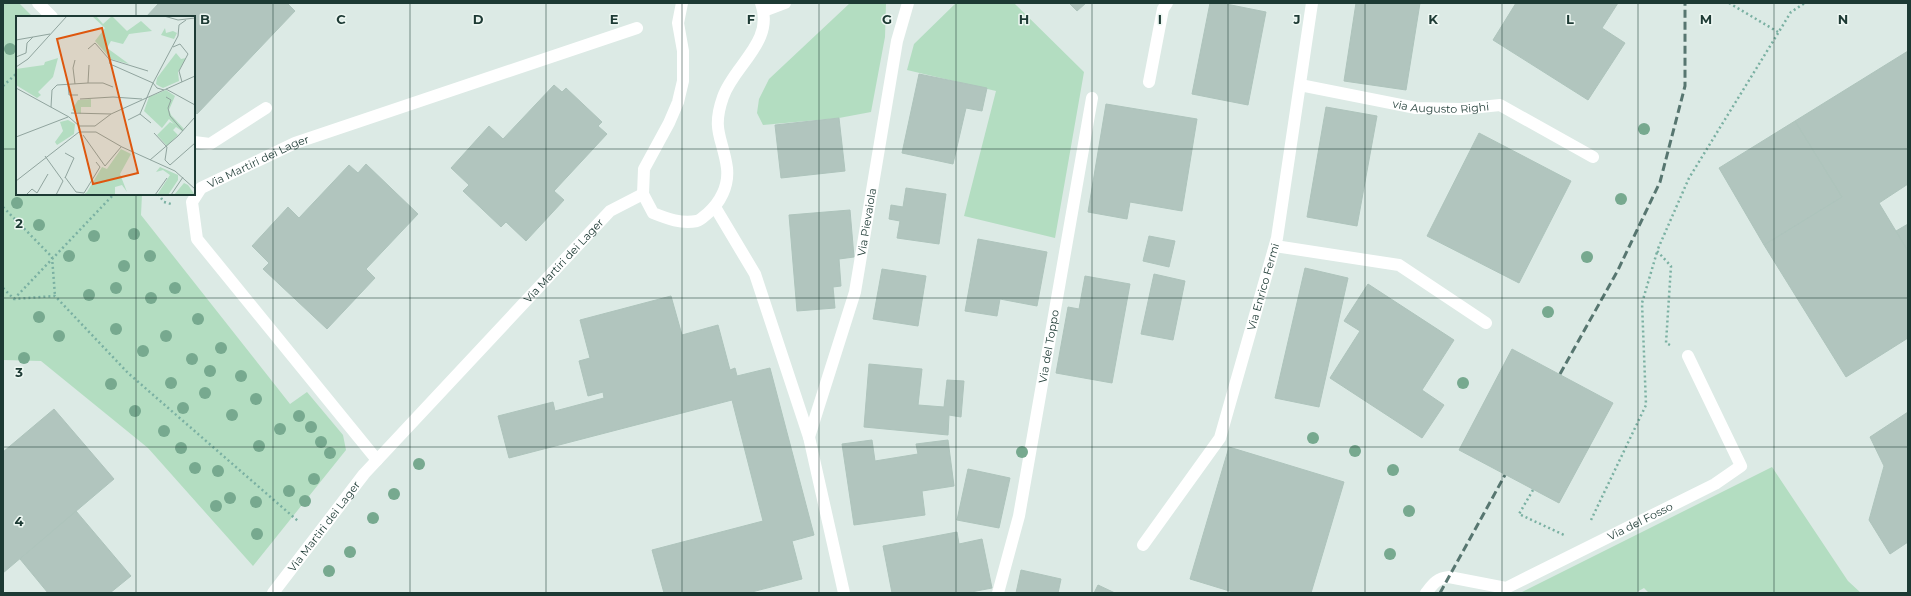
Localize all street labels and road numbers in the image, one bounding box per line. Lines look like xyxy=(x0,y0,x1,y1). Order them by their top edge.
street label: via Augusto Righi xyxy=(1391,97,1490,116)
street label: Via Martiri dei Lager xyxy=(205,132,311,191)
street label: Via Pievaiola xyxy=(854,187,879,257)
street label: Via Martiri dei Lager xyxy=(521,215,607,306)
street label: Via Enrico Fermi xyxy=(1244,241,1282,332)
street label: Via del Toppo xyxy=(1035,308,1062,384)
street label: Via Martiri dei Lager xyxy=(285,478,363,574)
street label: Via del Fosso xyxy=(1605,499,1675,543)

